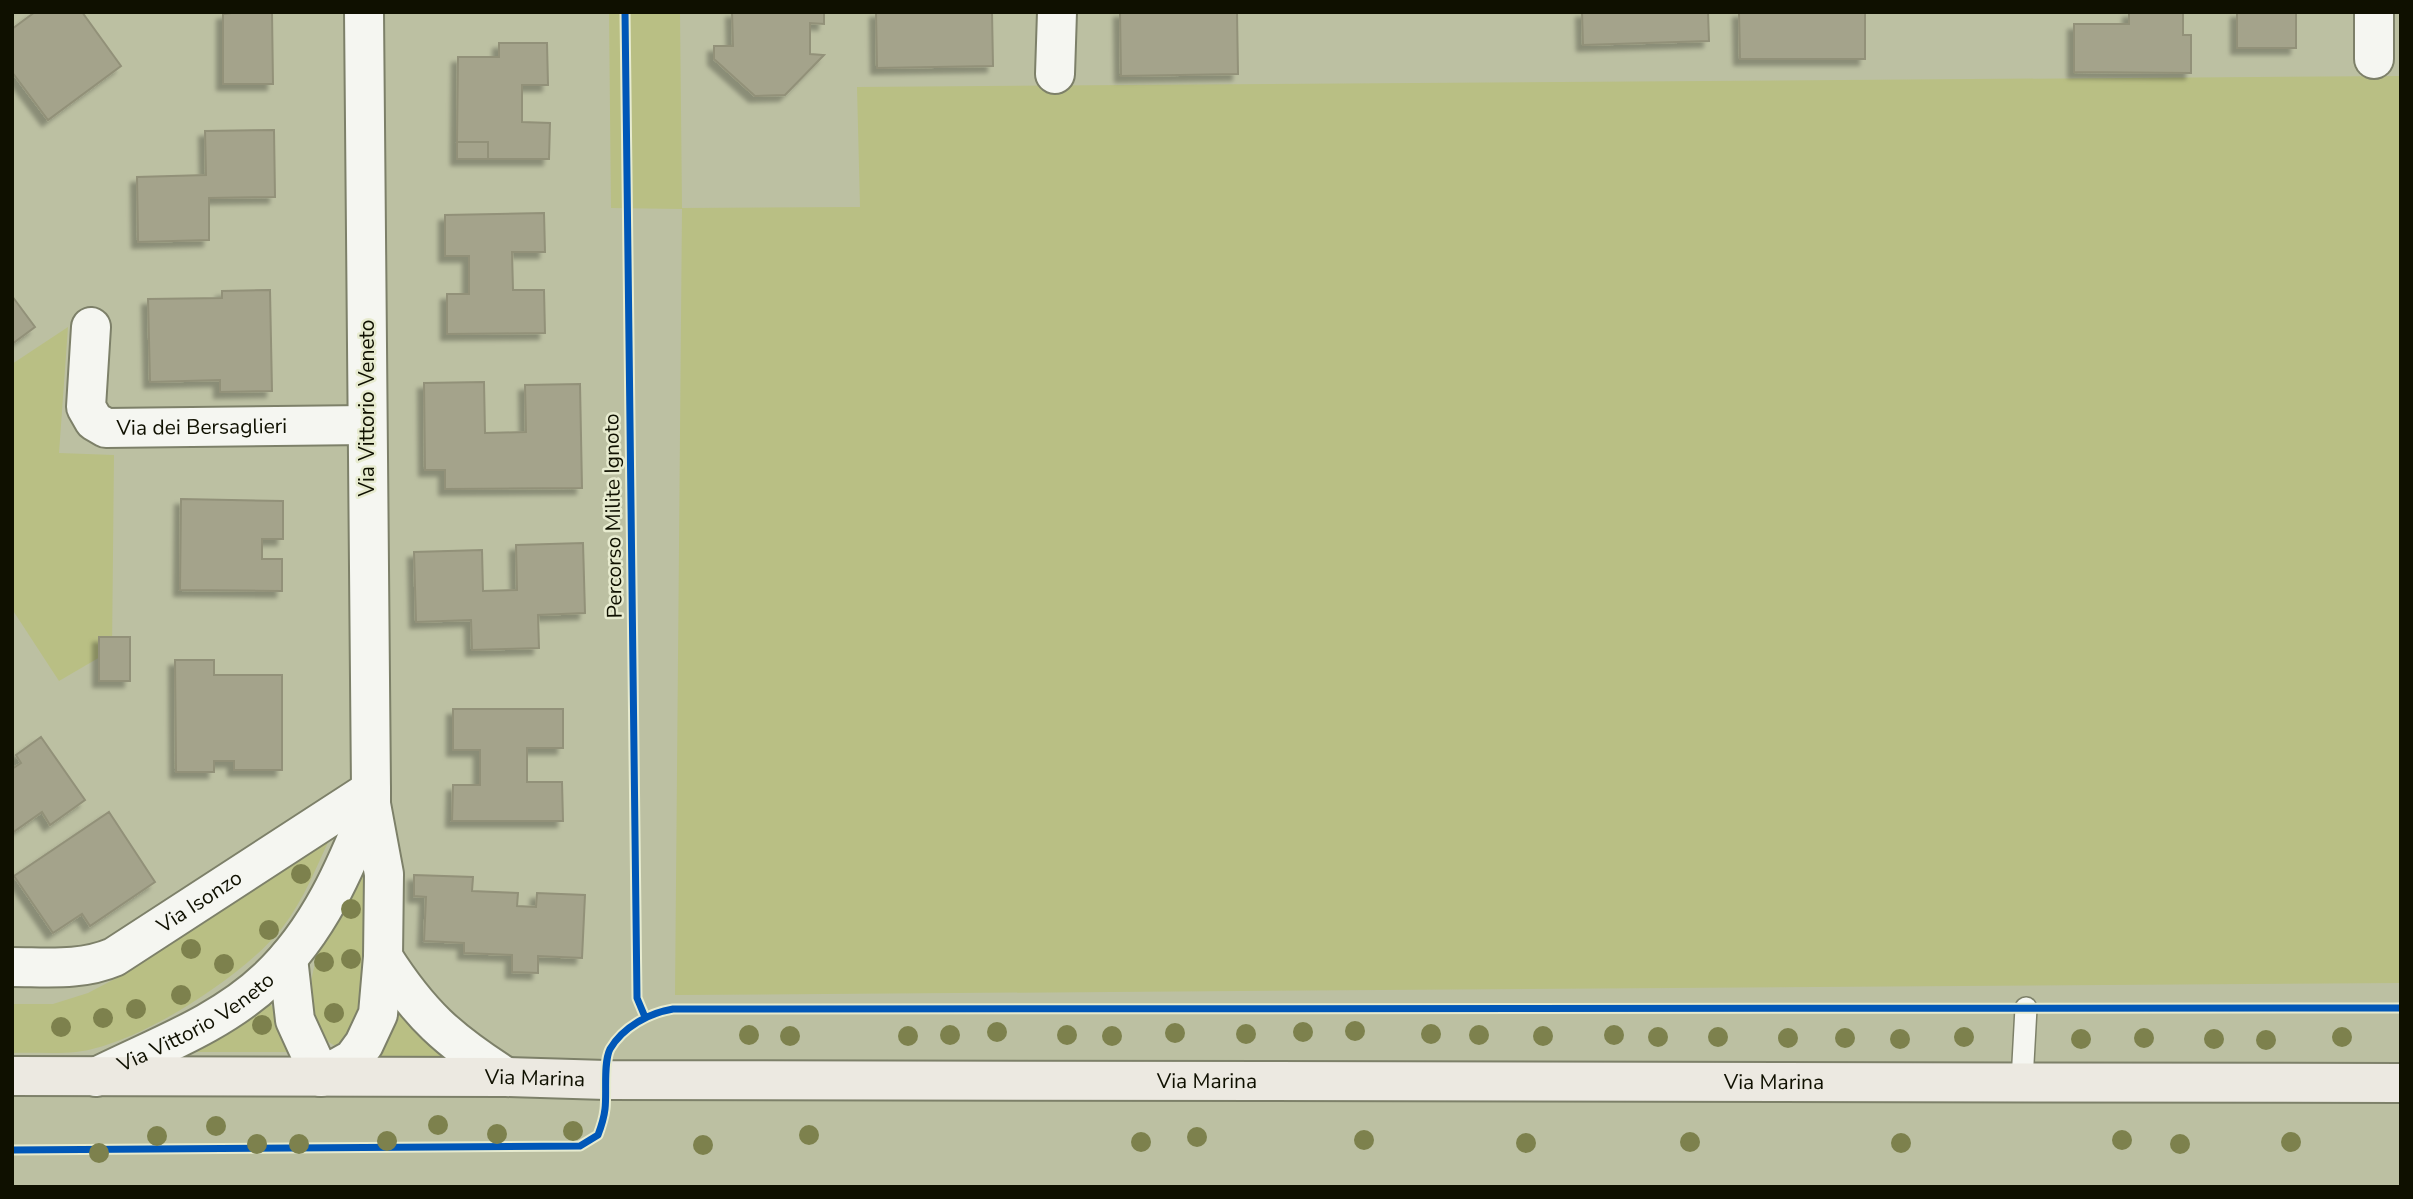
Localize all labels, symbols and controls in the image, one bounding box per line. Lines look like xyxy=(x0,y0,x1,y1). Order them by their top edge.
street label: Via Vittorio Veneto xyxy=(353,319,381,498)
street label: Via dei Bersaglieri xyxy=(115,412,287,442)
street label: Percorso Milite Ignoto xyxy=(597,413,629,619)
street label: Via Isonzo xyxy=(150,864,247,940)
street label: Via Vittorio Veneto xyxy=(112,966,280,1079)
street label: Via Marina xyxy=(484,1063,586,1093)
street label: Via Marina xyxy=(1156,1067,1257,1095)
street label: Via Marina xyxy=(1723,1068,1824,1096)

